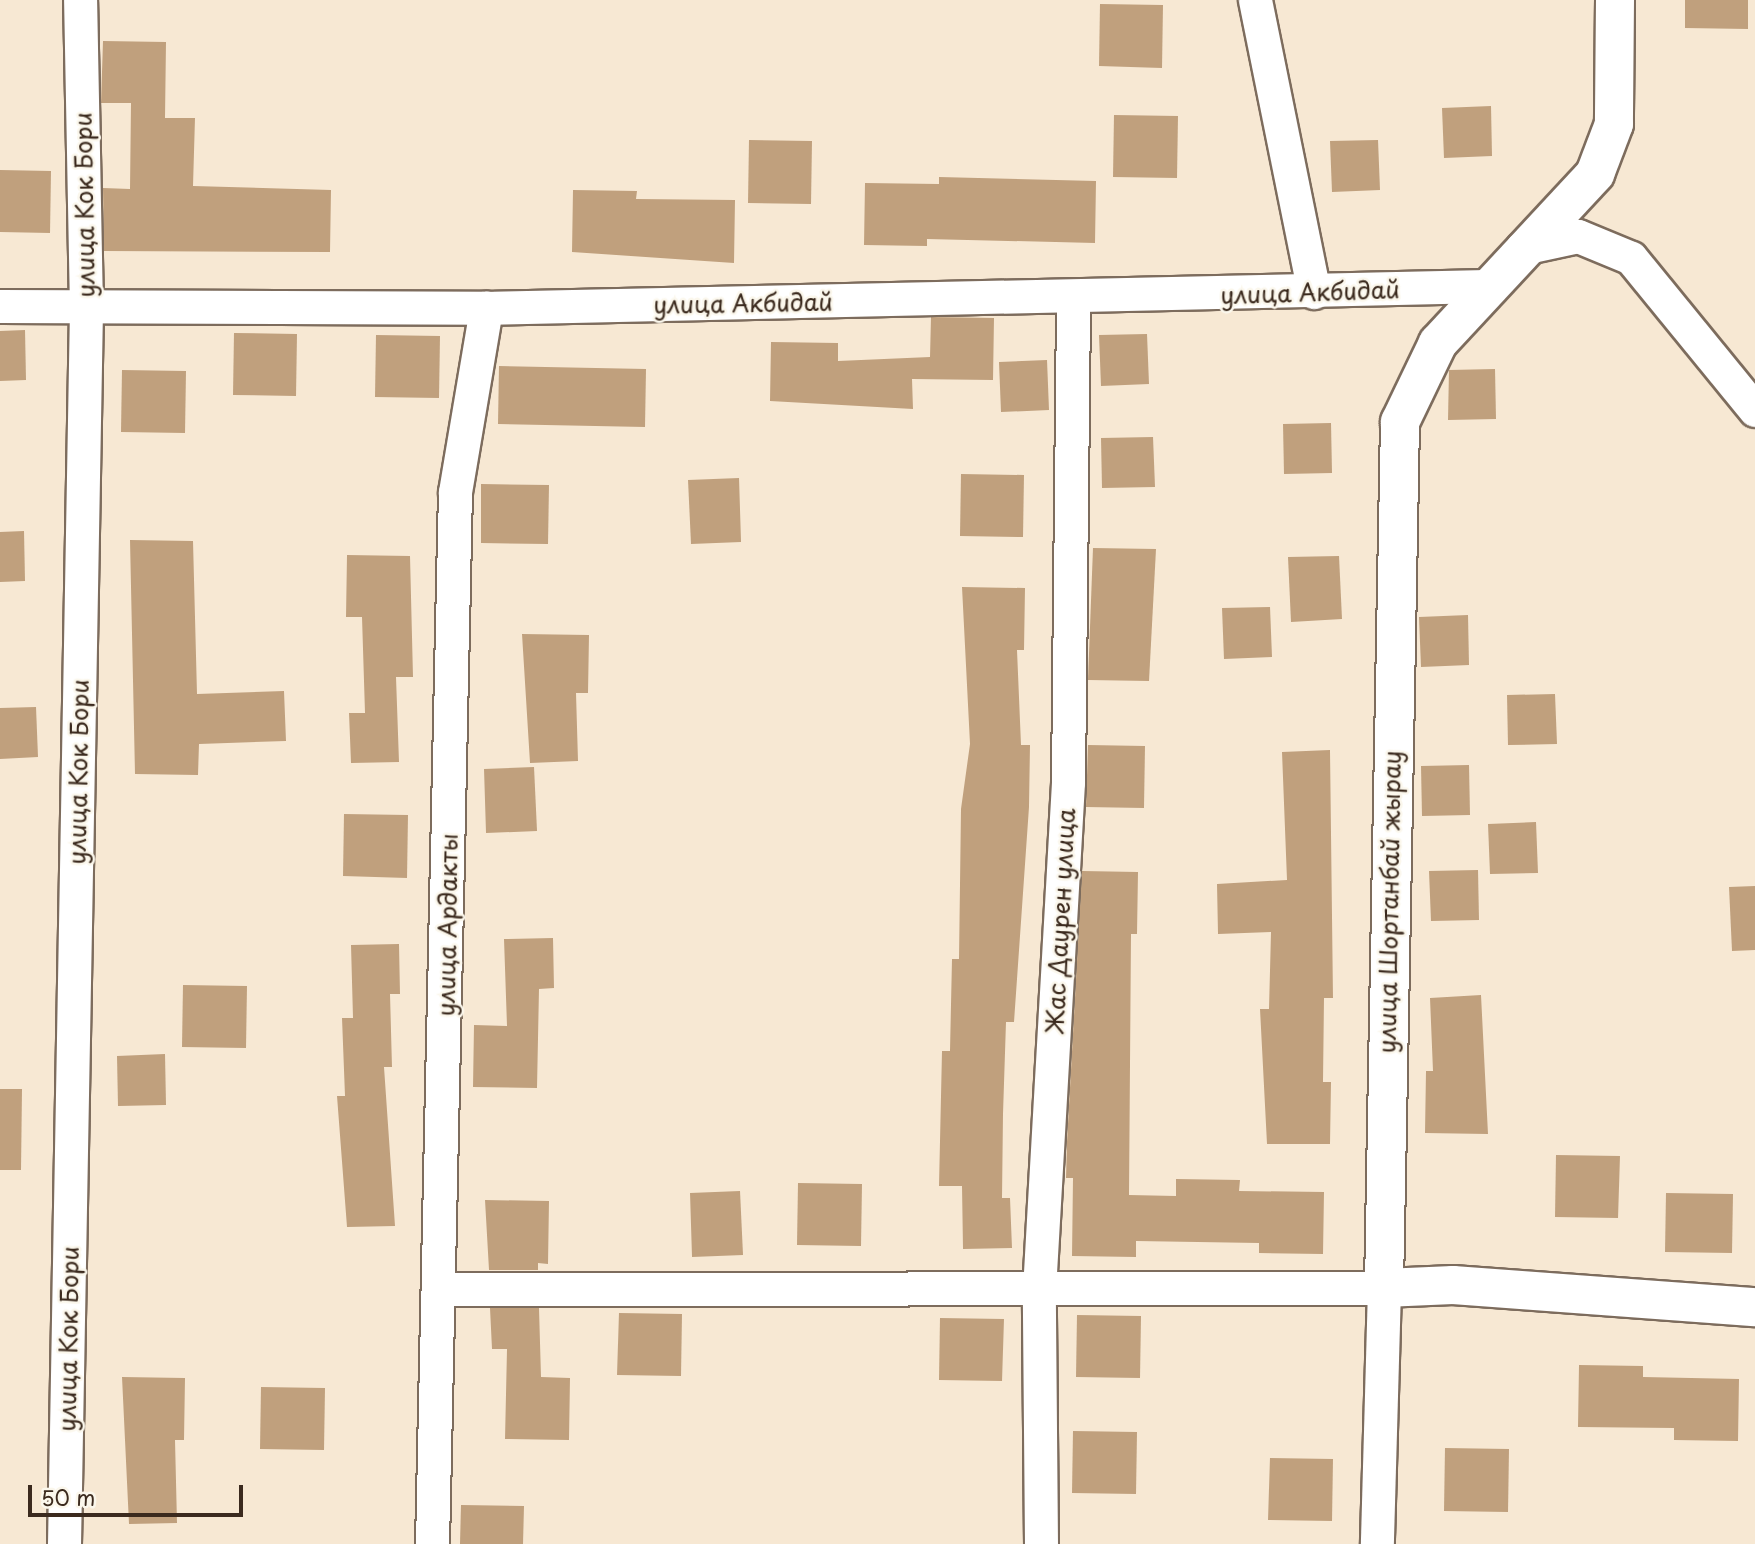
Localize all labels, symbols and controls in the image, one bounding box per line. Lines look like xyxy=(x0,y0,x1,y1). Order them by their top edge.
street label: улица Кок Бори xyxy=(68,111,100,299)
street label: улица Акбидай xyxy=(1219,274,1401,310)
street label: улица Акбидай xyxy=(652,287,834,319)
street label: улица Кок Бори xyxy=(62,678,94,866)
street label: улица Шортанбай жырау xyxy=(1372,749,1406,1055)
street label: Жас Даурен улица xyxy=(1040,807,1080,1035)
street label: улица Ардакты xyxy=(431,833,463,1017)
street label: улица Кок Бори xyxy=(52,1245,84,1433)
scale bar xyxy=(32,1470,247,1514)
text: 50 m xyxy=(41,1481,95,1513)

